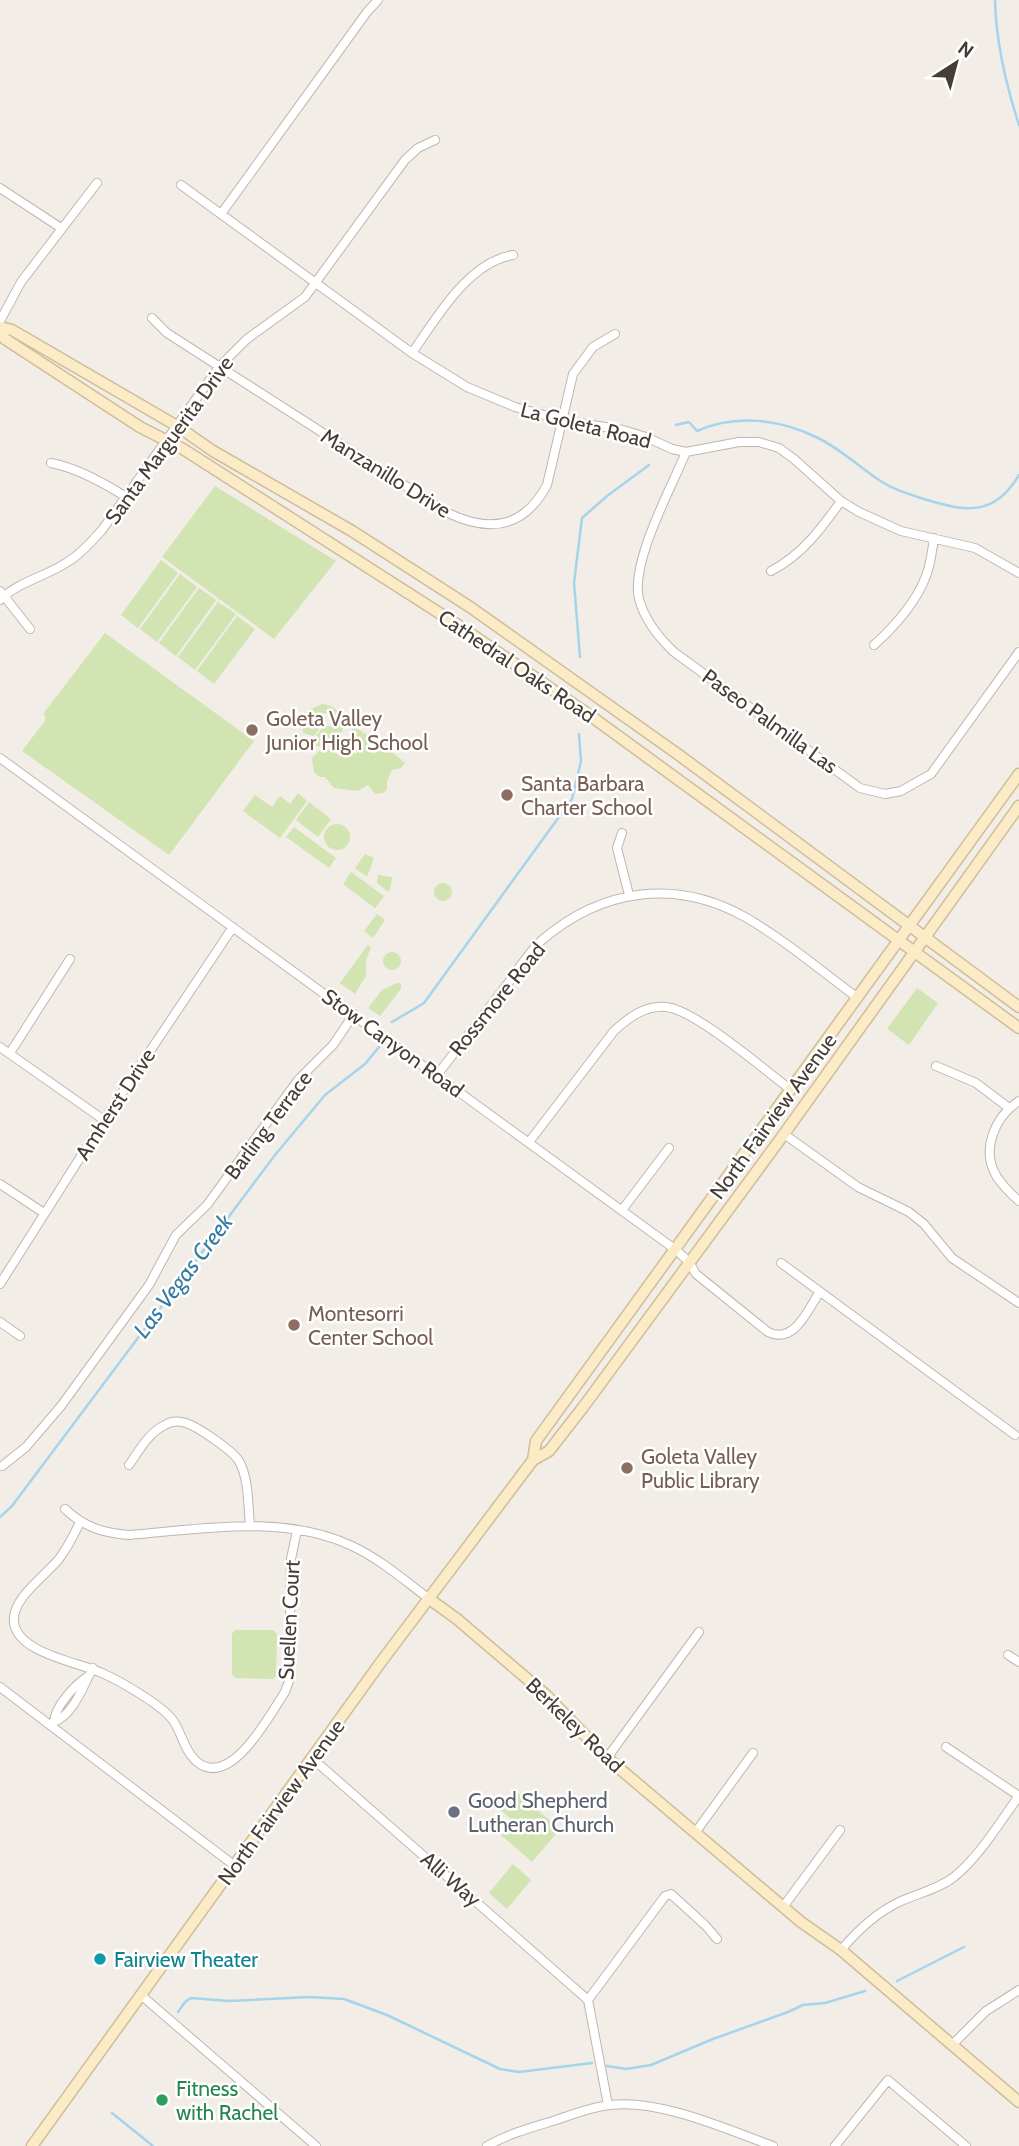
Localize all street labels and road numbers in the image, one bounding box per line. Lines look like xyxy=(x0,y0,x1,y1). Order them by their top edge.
street label: Santa Marguerita Drive xyxy=(100,351,239,529)
street label: La Goleta Road xyxy=(518,397,654,453)
street label: Manzanillo Drive xyxy=(317,423,456,523)
street label: Cathedral Oaks Road xyxy=(434,604,600,728)
street label: Paseo Palmilla Las xyxy=(697,664,843,779)
street label: Rossmore Road xyxy=(444,937,550,1061)
street label: Stow Canyon Road xyxy=(317,983,469,1103)
street label: North Fairview Avenue xyxy=(704,1028,842,1204)
street label: Amherst Drive xyxy=(70,1043,160,1164)
street label: Barling Terrace xyxy=(219,1066,317,1184)
street label: Suellen Court xyxy=(273,1560,305,1680)
street label: Berkeley Road xyxy=(521,1672,629,1778)
street label: North Fairview Avenue xyxy=(212,1714,350,1890)
street label: Alli Way xyxy=(416,1846,486,1912)

